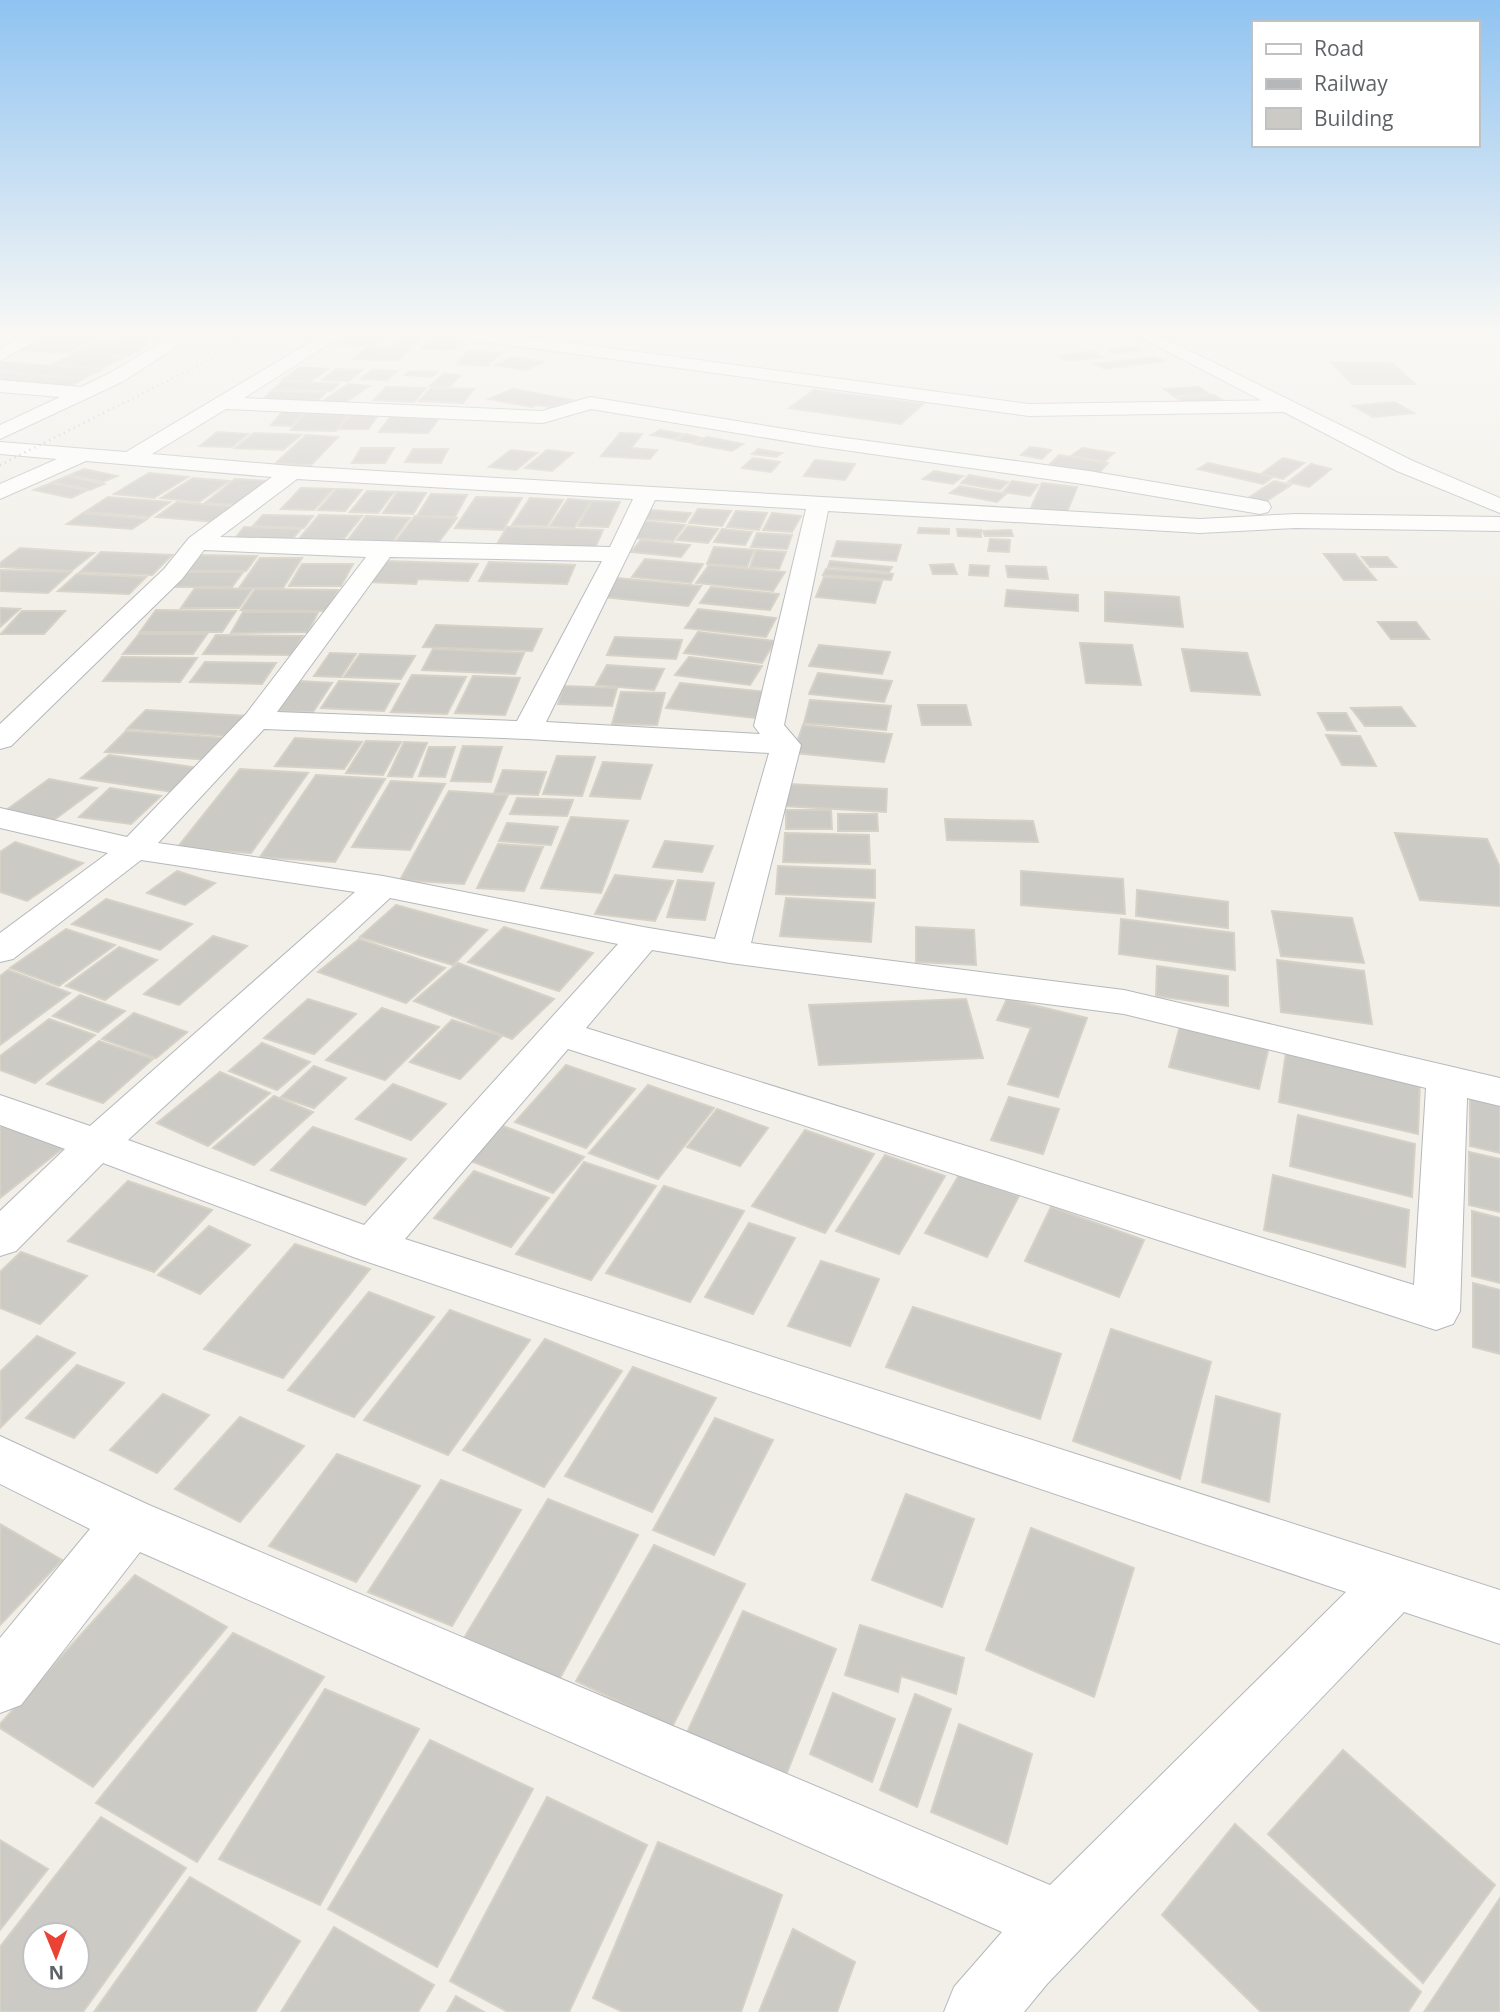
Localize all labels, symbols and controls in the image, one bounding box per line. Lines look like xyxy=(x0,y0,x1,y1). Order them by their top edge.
legend xyxy=(1252,21,1479,147)
text: Road xyxy=(1314,34,1364,62)
text: Railway xyxy=(1314,69,1388,97)
text: Building xyxy=(1314,104,1393,132)
north arrow xyxy=(21,1921,91,1991)
text: N xyxy=(48,1960,64,1986)

